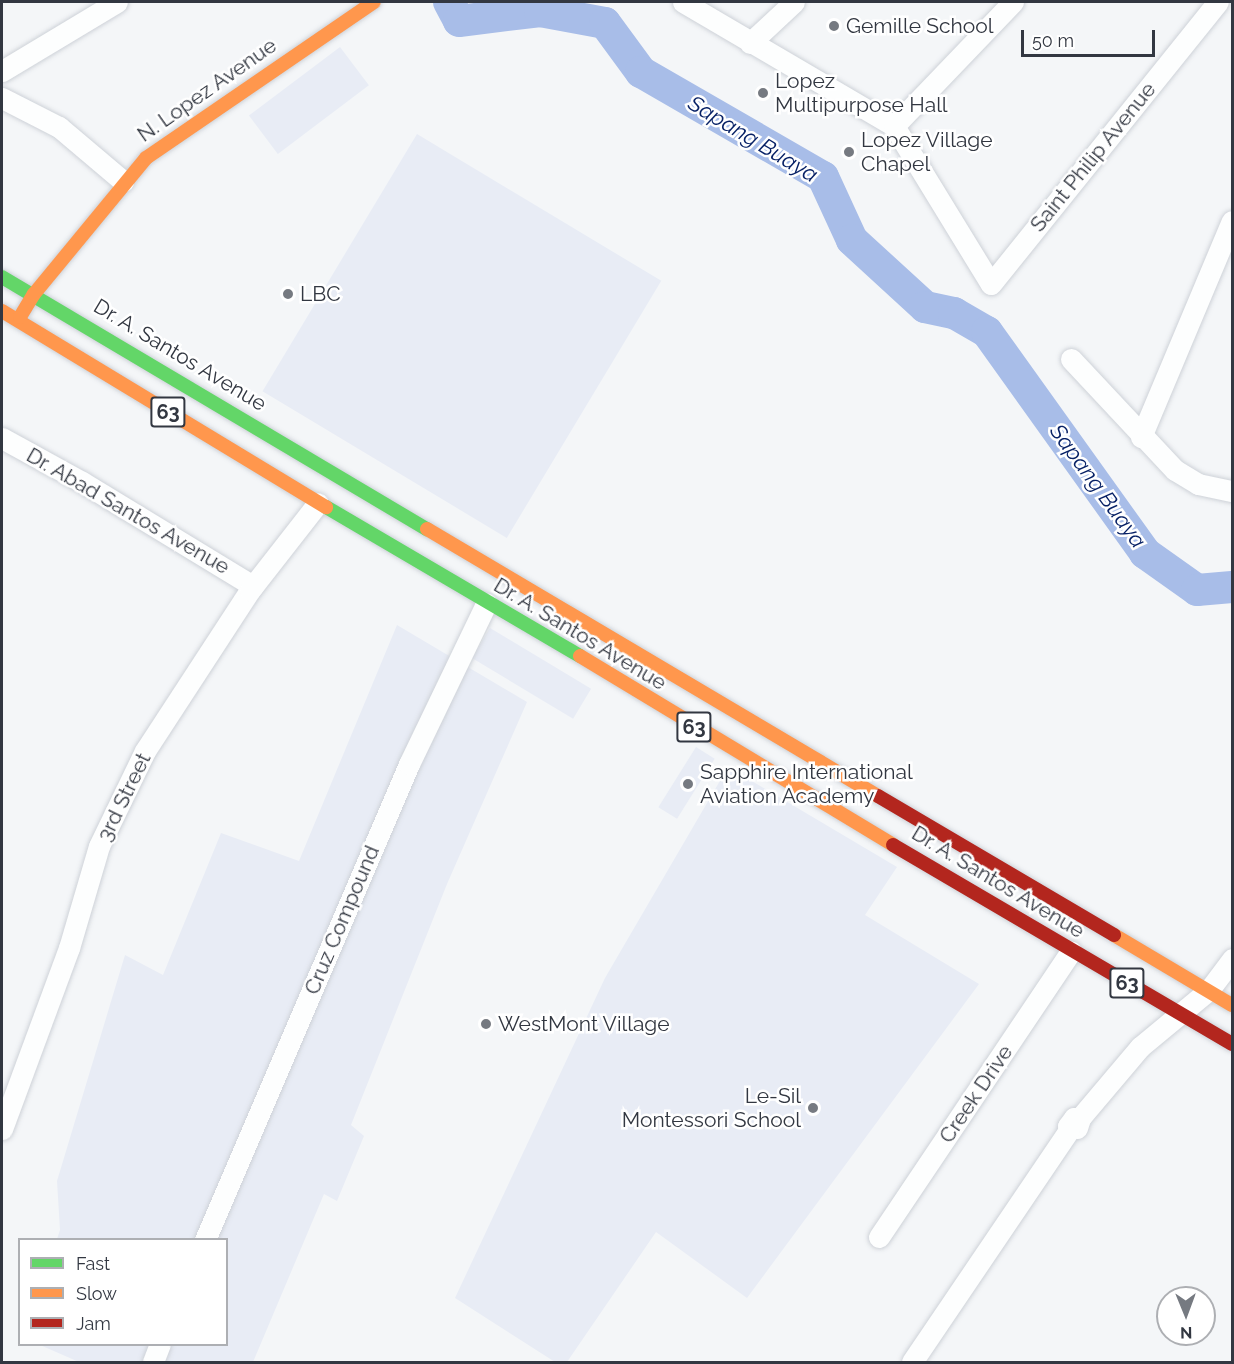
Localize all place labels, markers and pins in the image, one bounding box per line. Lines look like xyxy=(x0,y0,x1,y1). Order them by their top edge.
place label: Gemille School xyxy=(846,13,994,39)
marker: Gemille School xyxy=(827,19,841,33)
place label: Lopez Multipurpose Hall xyxy=(775,68,948,118)
marker: Lopez Multipurpose Hall xyxy=(756,86,770,100)
place label: Lopez Village Chapel xyxy=(861,127,993,177)
marker: Lopez Village Chapel xyxy=(842,145,856,159)
place label: LBC xyxy=(300,281,341,307)
marker: LBC xyxy=(281,287,295,301)
place label: Sapphire International Aviation Academy xyxy=(700,759,913,809)
marker: Sapphire International Aviation Academy xyxy=(681,777,695,791)
place label: WestMont Village xyxy=(498,1011,670,1037)
marker: WestMont Village xyxy=(479,1017,493,1031)
place label: Le-Sil Montessori School xyxy=(622,1083,801,1133)
marker: Le-Sil Montessori School xyxy=(806,1101,820,1115)

